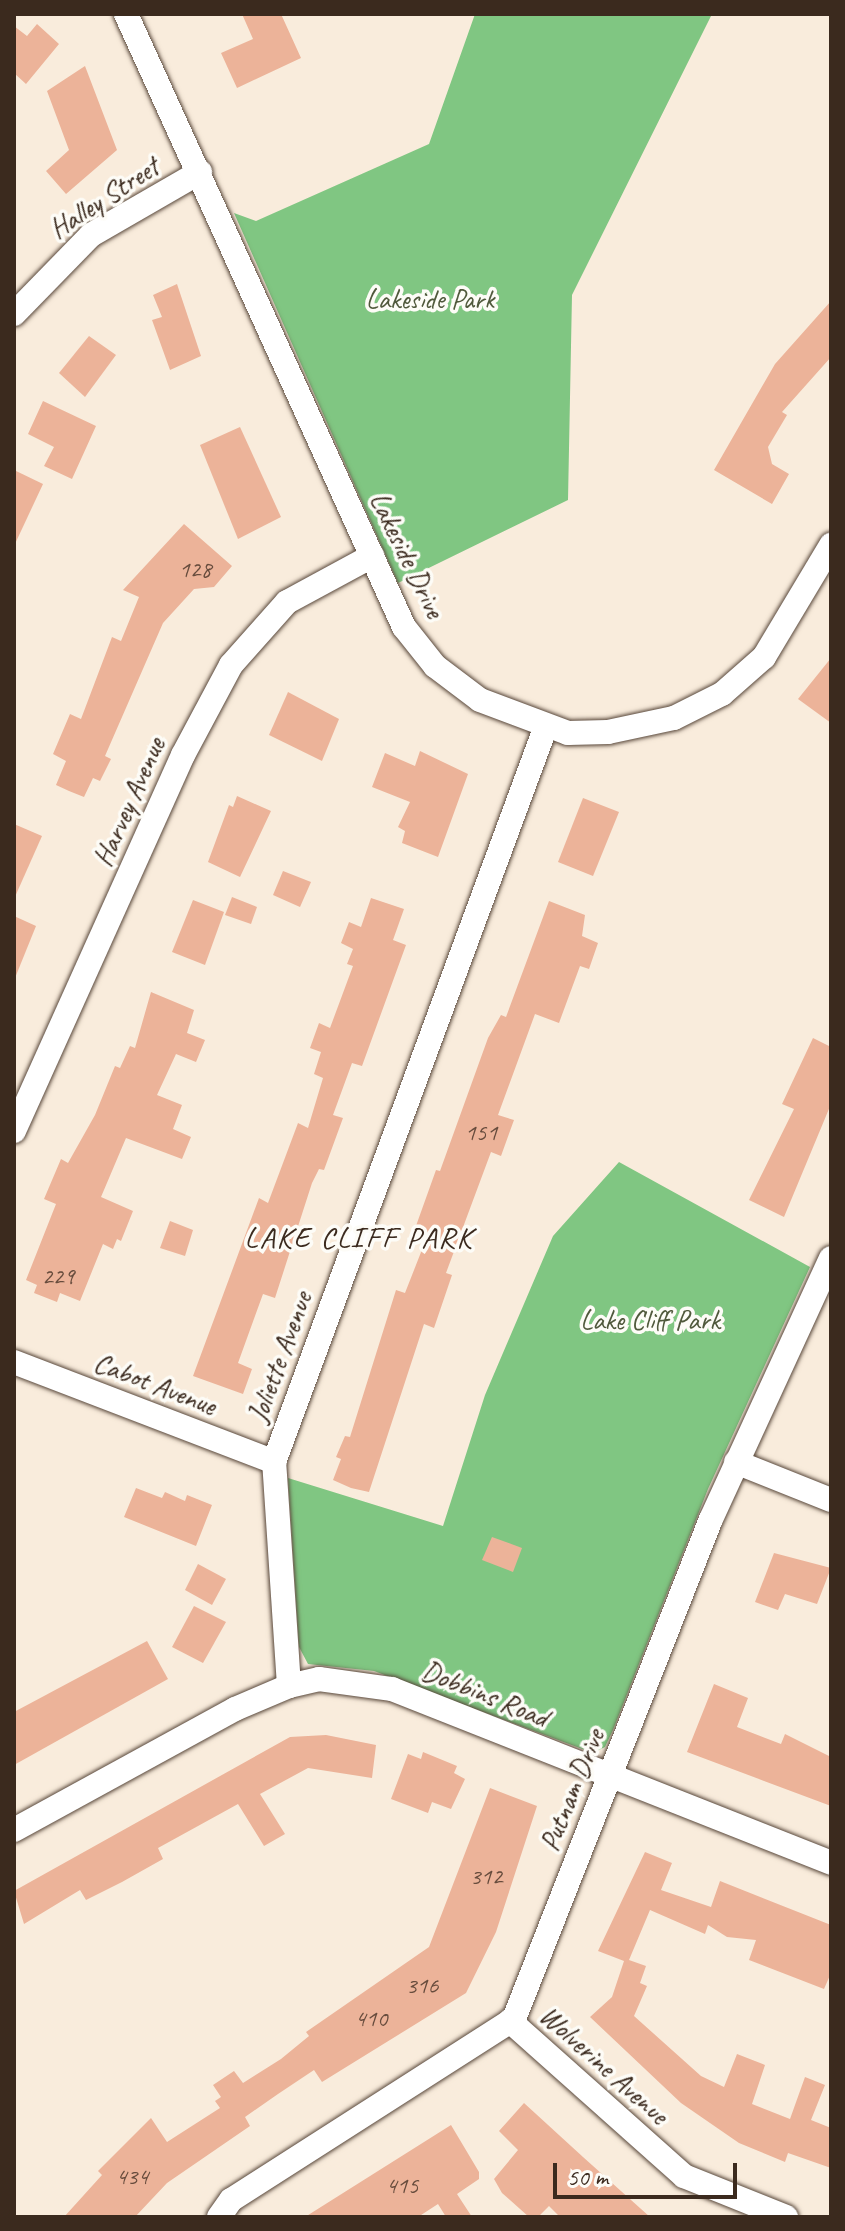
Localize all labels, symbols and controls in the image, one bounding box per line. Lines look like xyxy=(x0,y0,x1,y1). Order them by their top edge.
street label: Halley Street xyxy=(43,150,165,246)
park label: Lakeside Park xyxy=(365,282,495,316)
street label: Lakeside Drive xyxy=(362,487,452,623)
house number: 128 xyxy=(179,556,211,584)
street label: Harvey Avenue xyxy=(86,733,172,871)
house number: 151 xyxy=(465,1119,497,1147)
district label: LAKE CLIFF PARK xyxy=(246,1219,472,1255)
house number: 229 xyxy=(42,1263,74,1291)
street label: Joliette Avenue xyxy=(241,1287,319,1427)
park label: Lake Cliff Park xyxy=(581,1303,719,1337)
street label: Cabot Avenue xyxy=(89,1345,221,1423)
street label: Dobbins Road xyxy=(418,1654,552,1734)
street label: Putnam Drive xyxy=(532,1724,612,1856)
house number: 312 xyxy=(470,1863,502,1891)
house number: 316 xyxy=(406,1972,438,2000)
street label: Wolverine Avenue xyxy=(533,1999,675,2131)
house number: 410 xyxy=(355,2005,387,2033)
scale bar xyxy=(557,2147,741,2197)
text: 50 m xyxy=(567,2162,608,2192)
house number: 434 xyxy=(116,2163,148,2191)
house number: 415 xyxy=(386,2172,418,2200)

